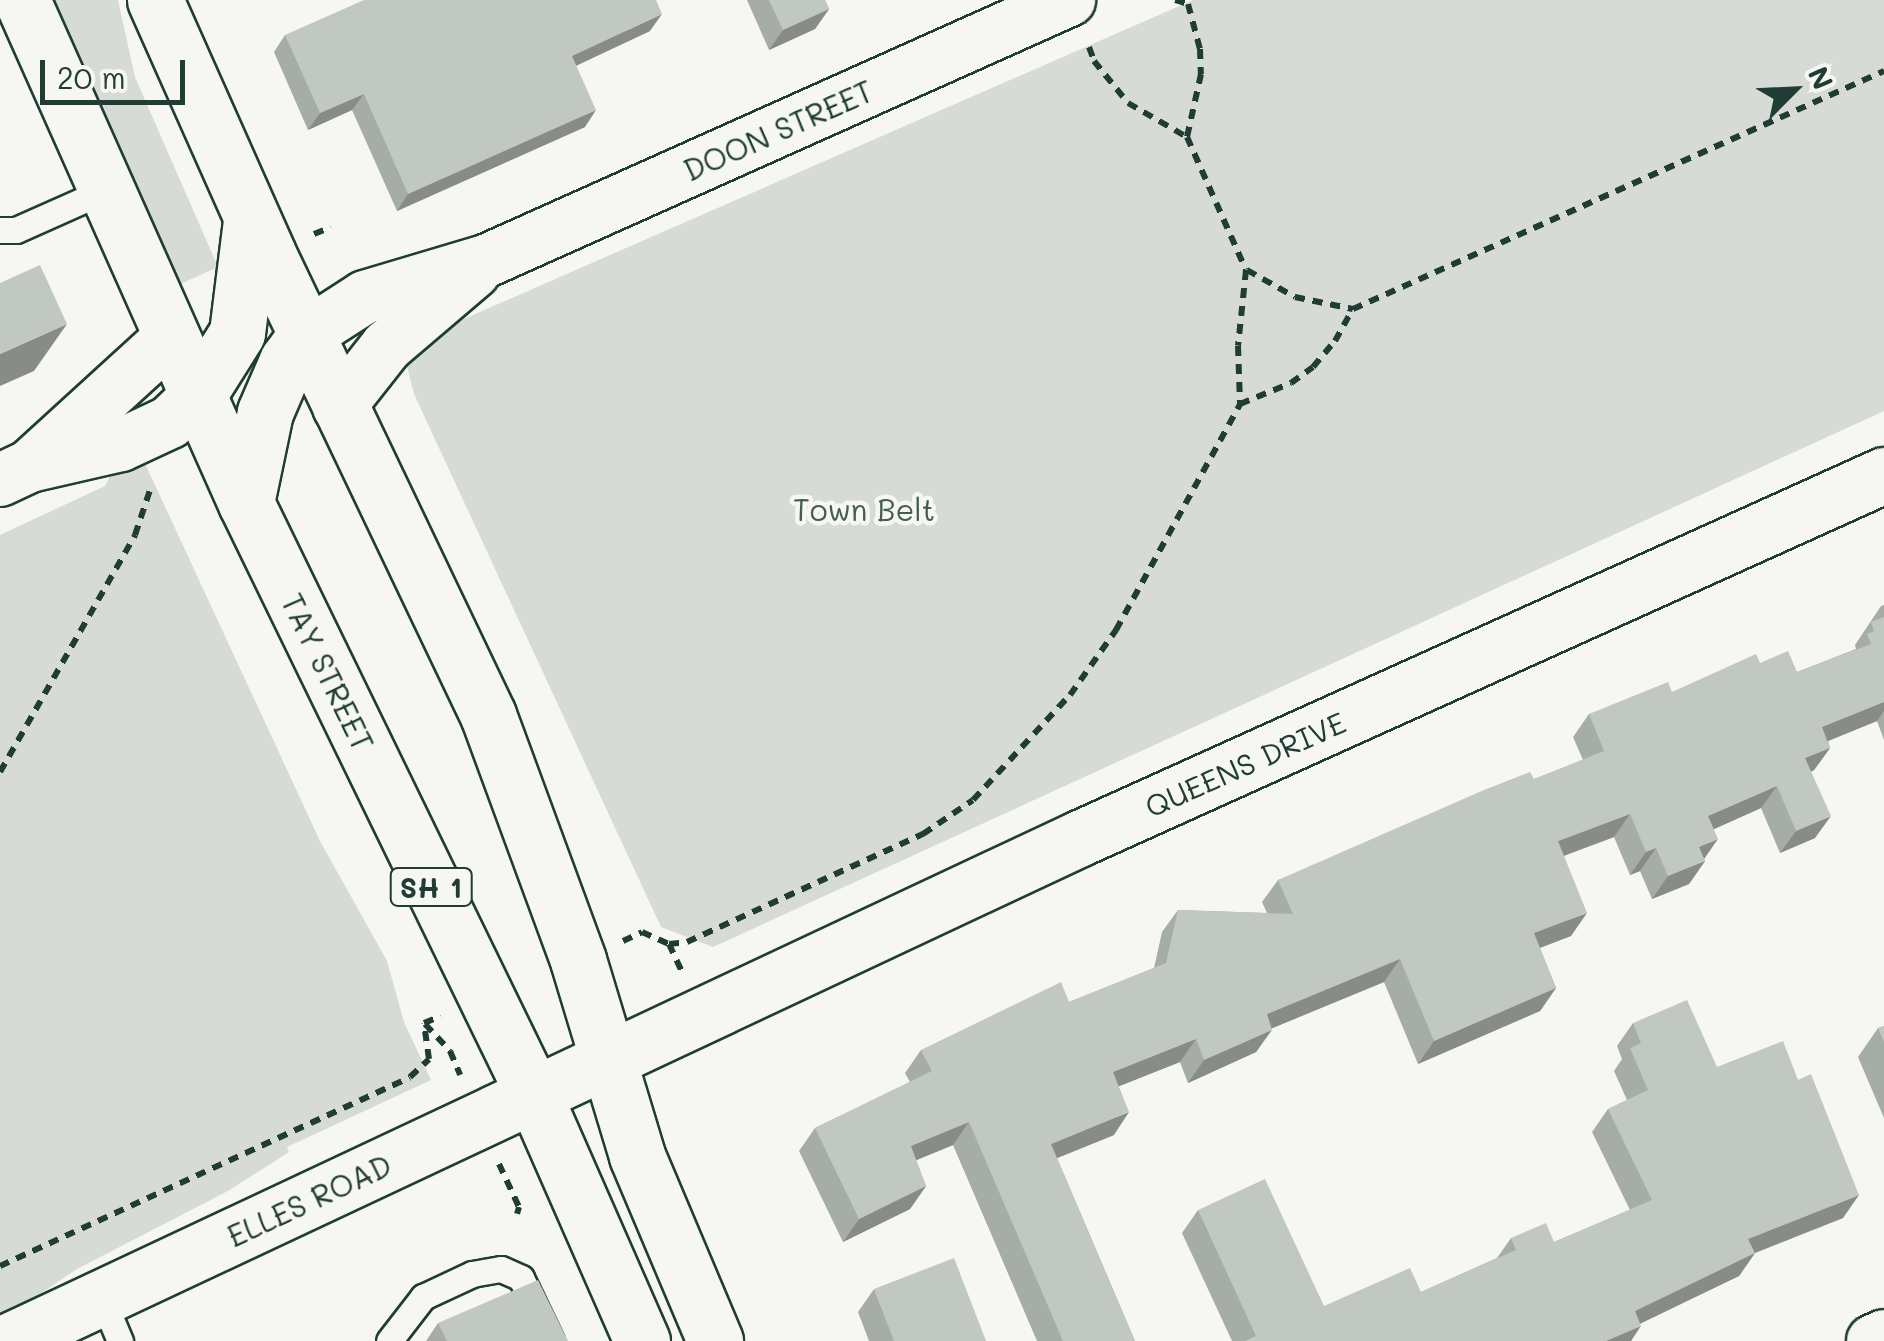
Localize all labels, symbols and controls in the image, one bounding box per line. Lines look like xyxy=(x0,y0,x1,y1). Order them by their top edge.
scale bar xyxy=(45,40,190,102)
north arrow xyxy=(1744,40,1844,140)
text: 20 m xyxy=(57,57,126,97)
text: N xyxy=(1801,61,1842,95)
street label: DOON STREET xyxy=(678,72,878,188)
park label: Town Belt xyxy=(793,491,935,527)
street label: TAY STREET xyxy=(274,587,382,757)
street label: QUEENS DRIVE xyxy=(1139,704,1351,824)
road number: SH 1 xyxy=(388,864,474,910)
street label: ELLES ROAD xyxy=(221,1146,397,1254)

